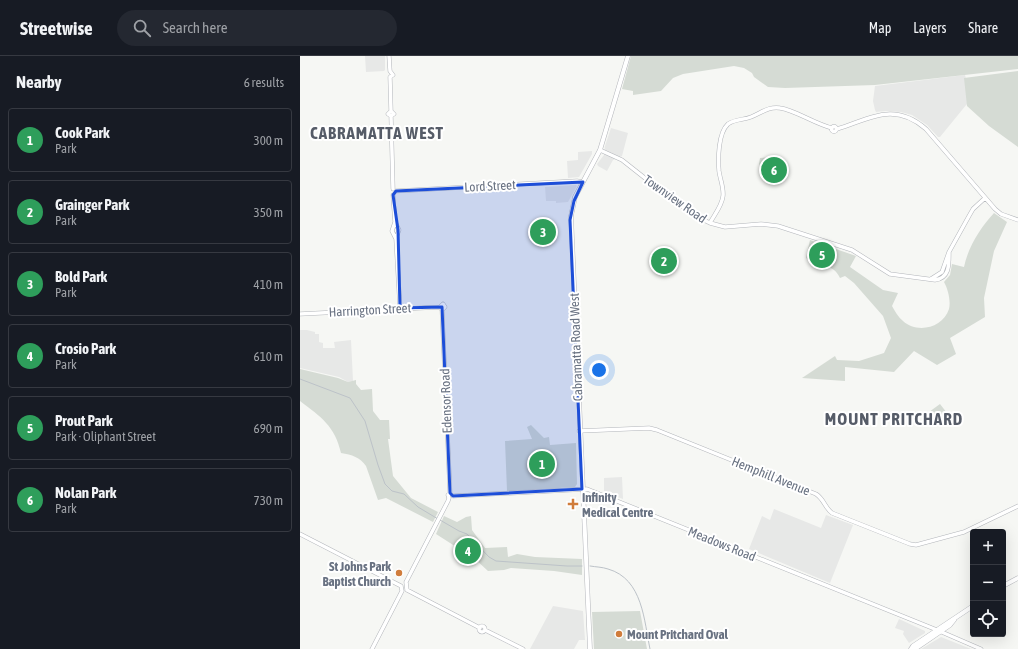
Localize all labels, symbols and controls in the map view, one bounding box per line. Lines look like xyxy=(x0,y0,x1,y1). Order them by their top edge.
search box xyxy=(117,10,397,46)
text: Streetwise xyxy=(20,17,93,39)
icon: search xyxy=(131,17,153,39)
text: Search here xyxy=(163,19,227,36)
text: Map xyxy=(869,20,891,36)
text: Layers xyxy=(913,20,946,36)
text: Share xyxy=(968,20,998,36)
text: Nearby xyxy=(16,72,62,92)
text: 6 results xyxy=(244,75,284,90)
district label: CABRAMATTA WEST xyxy=(310,123,444,143)
text: Cook Park xyxy=(55,124,110,141)
text: 1 xyxy=(27,133,33,148)
text: 300 m xyxy=(254,133,283,148)
text: Park xyxy=(55,141,77,156)
pin: 6 xyxy=(761,155,787,185)
street label: Townview Road xyxy=(641,172,709,226)
street label: Lord Street xyxy=(464,177,516,195)
text: Grainger Park xyxy=(55,196,129,213)
text: 2 xyxy=(27,205,33,220)
text: 350 m xyxy=(254,205,283,220)
text: Park xyxy=(55,213,77,228)
pin: 3 xyxy=(530,217,556,247)
pin: 5 xyxy=(809,240,835,270)
pin: 2 xyxy=(651,246,677,276)
text: Bold Park xyxy=(55,268,107,285)
text: 3 xyxy=(27,277,33,292)
text: 410 m xyxy=(254,277,283,292)
text: Park xyxy=(55,285,77,300)
street label: Cabramatta Road West xyxy=(567,292,585,401)
street label: Harrington Street xyxy=(328,300,412,320)
text: Crosio Park xyxy=(55,340,116,357)
text: 4 xyxy=(27,349,33,364)
text: 610 m xyxy=(254,349,283,364)
text: Park xyxy=(55,357,77,372)
your location xyxy=(589,360,609,380)
street label: Edensor Road xyxy=(437,368,455,434)
district label: MOUNT PRITCHARD xyxy=(825,409,963,429)
text: Prout Park xyxy=(55,412,113,429)
text: 5 xyxy=(27,421,33,436)
text: 690 m xyxy=(254,421,283,436)
text: Park · Oliphant Street xyxy=(55,429,156,444)
pin: 1 xyxy=(529,449,555,479)
street label: Hemphill Avenue xyxy=(730,454,812,499)
text: Nolan Park xyxy=(55,484,116,501)
place label: Infinity Medical Centre xyxy=(582,490,653,520)
text: 6 xyxy=(27,493,33,508)
text: 730 m xyxy=(254,493,283,508)
marker: Infinity Medical Centre xyxy=(567,498,579,510)
text: Park xyxy=(55,501,77,516)
street label: Meadows Road xyxy=(686,524,758,564)
map controls xyxy=(970,529,1006,637)
button: + xyxy=(970,529,1006,565)
pin: 4 xyxy=(455,536,481,566)
place label: St Johns Park Baptist Church xyxy=(322,559,391,589)
button: − xyxy=(970,565,1006,601)
marker: St Johns Park Baptist Church xyxy=(394,568,404,578)
button: locate xyxy=(970,601,1006,637)
place label: Mount Pritchard Oval xyxy=(627,627,729,642)
marker: Mount Pritchard Oval xyxy=(614,629,624,639)

